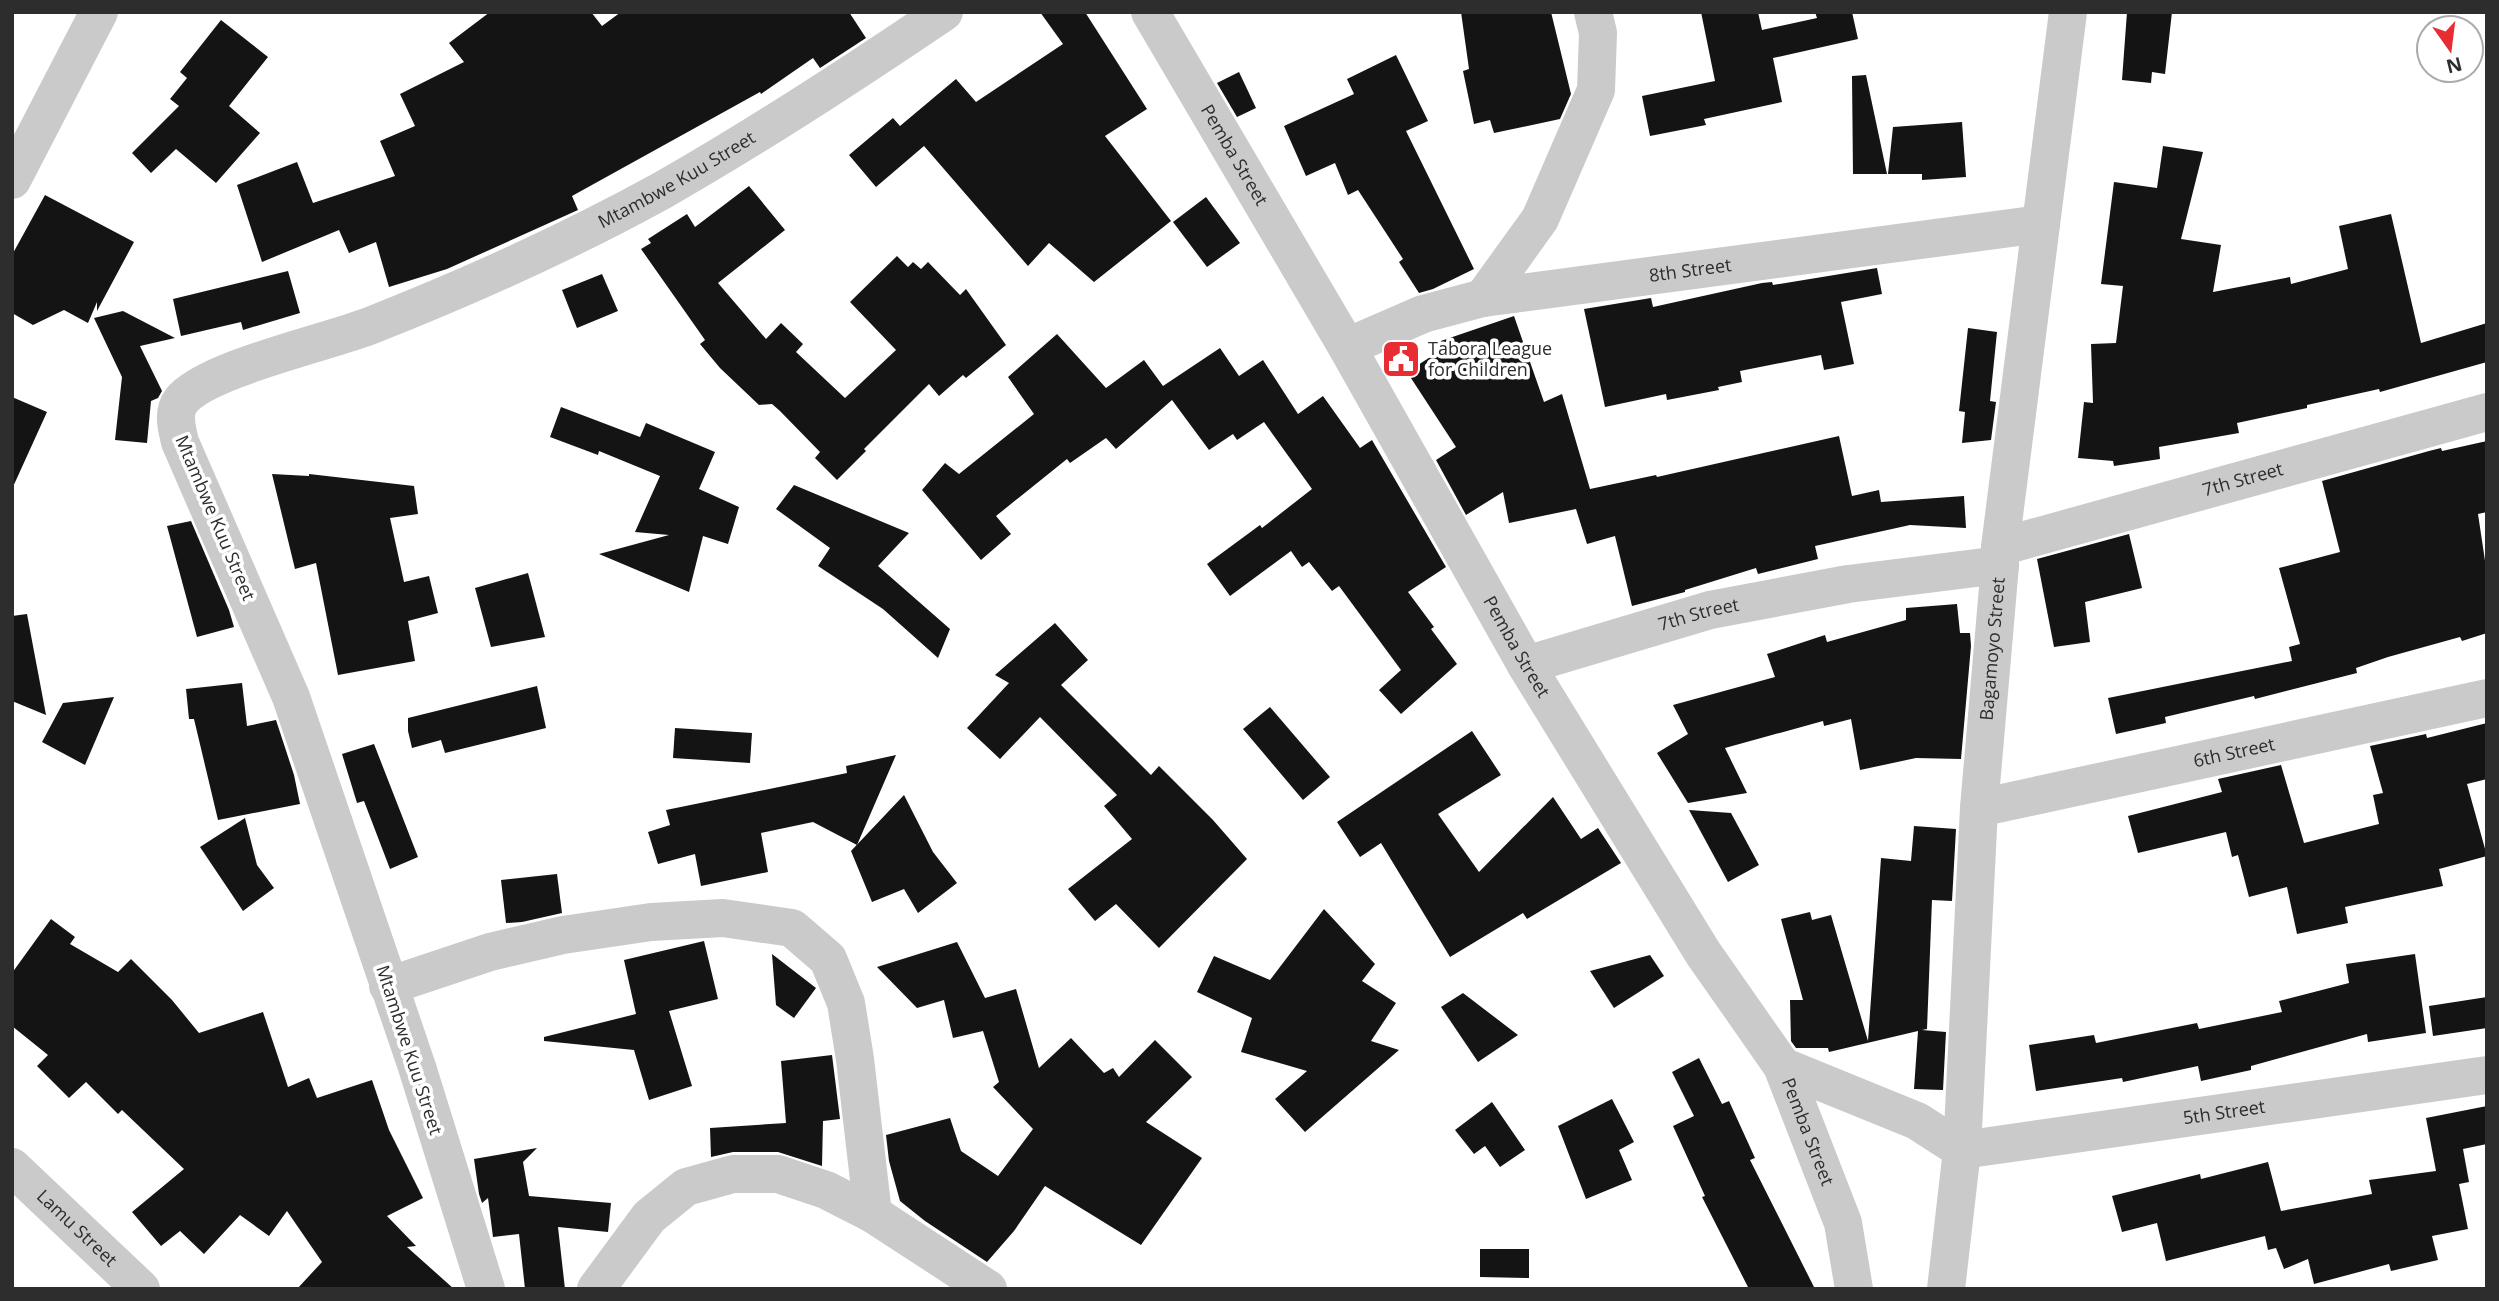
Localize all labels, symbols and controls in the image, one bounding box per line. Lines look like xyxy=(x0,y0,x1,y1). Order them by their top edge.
north arrow xyxy=(2415,14,2485,84)
text: N xyxy=(2443,51,2465,80)
street label: Pemba Street xyxy=(1196,100,1274,210)
street label: Mtambwe Kuu Street xyxy=(594,125,759,233)
street label: 8th Street xyxy=(1648,252,1733,287)
place label: Tabora League for Children xyxy=(1428,336,1552,381)
public building icon: Tabora League for Children xyxy=(1380,338,1422,380)
street label: Mtambwe Kuu Street xyxy=(170,431,262,604)
street label: 7th Street xyxy=(2199,456,2286,501)
street label: Bagamoyo Street xyxy=(1974,576,2010,722)
street label: Pemba Street xyxy=(1478,591,1556,702)
street label: 7th Street xyxy=(1655,592,1741,636)
street label: 6th Street xyxy=(2191,731,2277,772)
street label: Mtambwe Kuu Street xyxy=(371,962,449,1138)
street label: Pemba Street xyxy=(1777,1074,1840,1189)
street label: 5th Street xyxy=(2181,1094,2267,1129)
street label: Lamu Street xyxy=(32,1184,123,1271)

